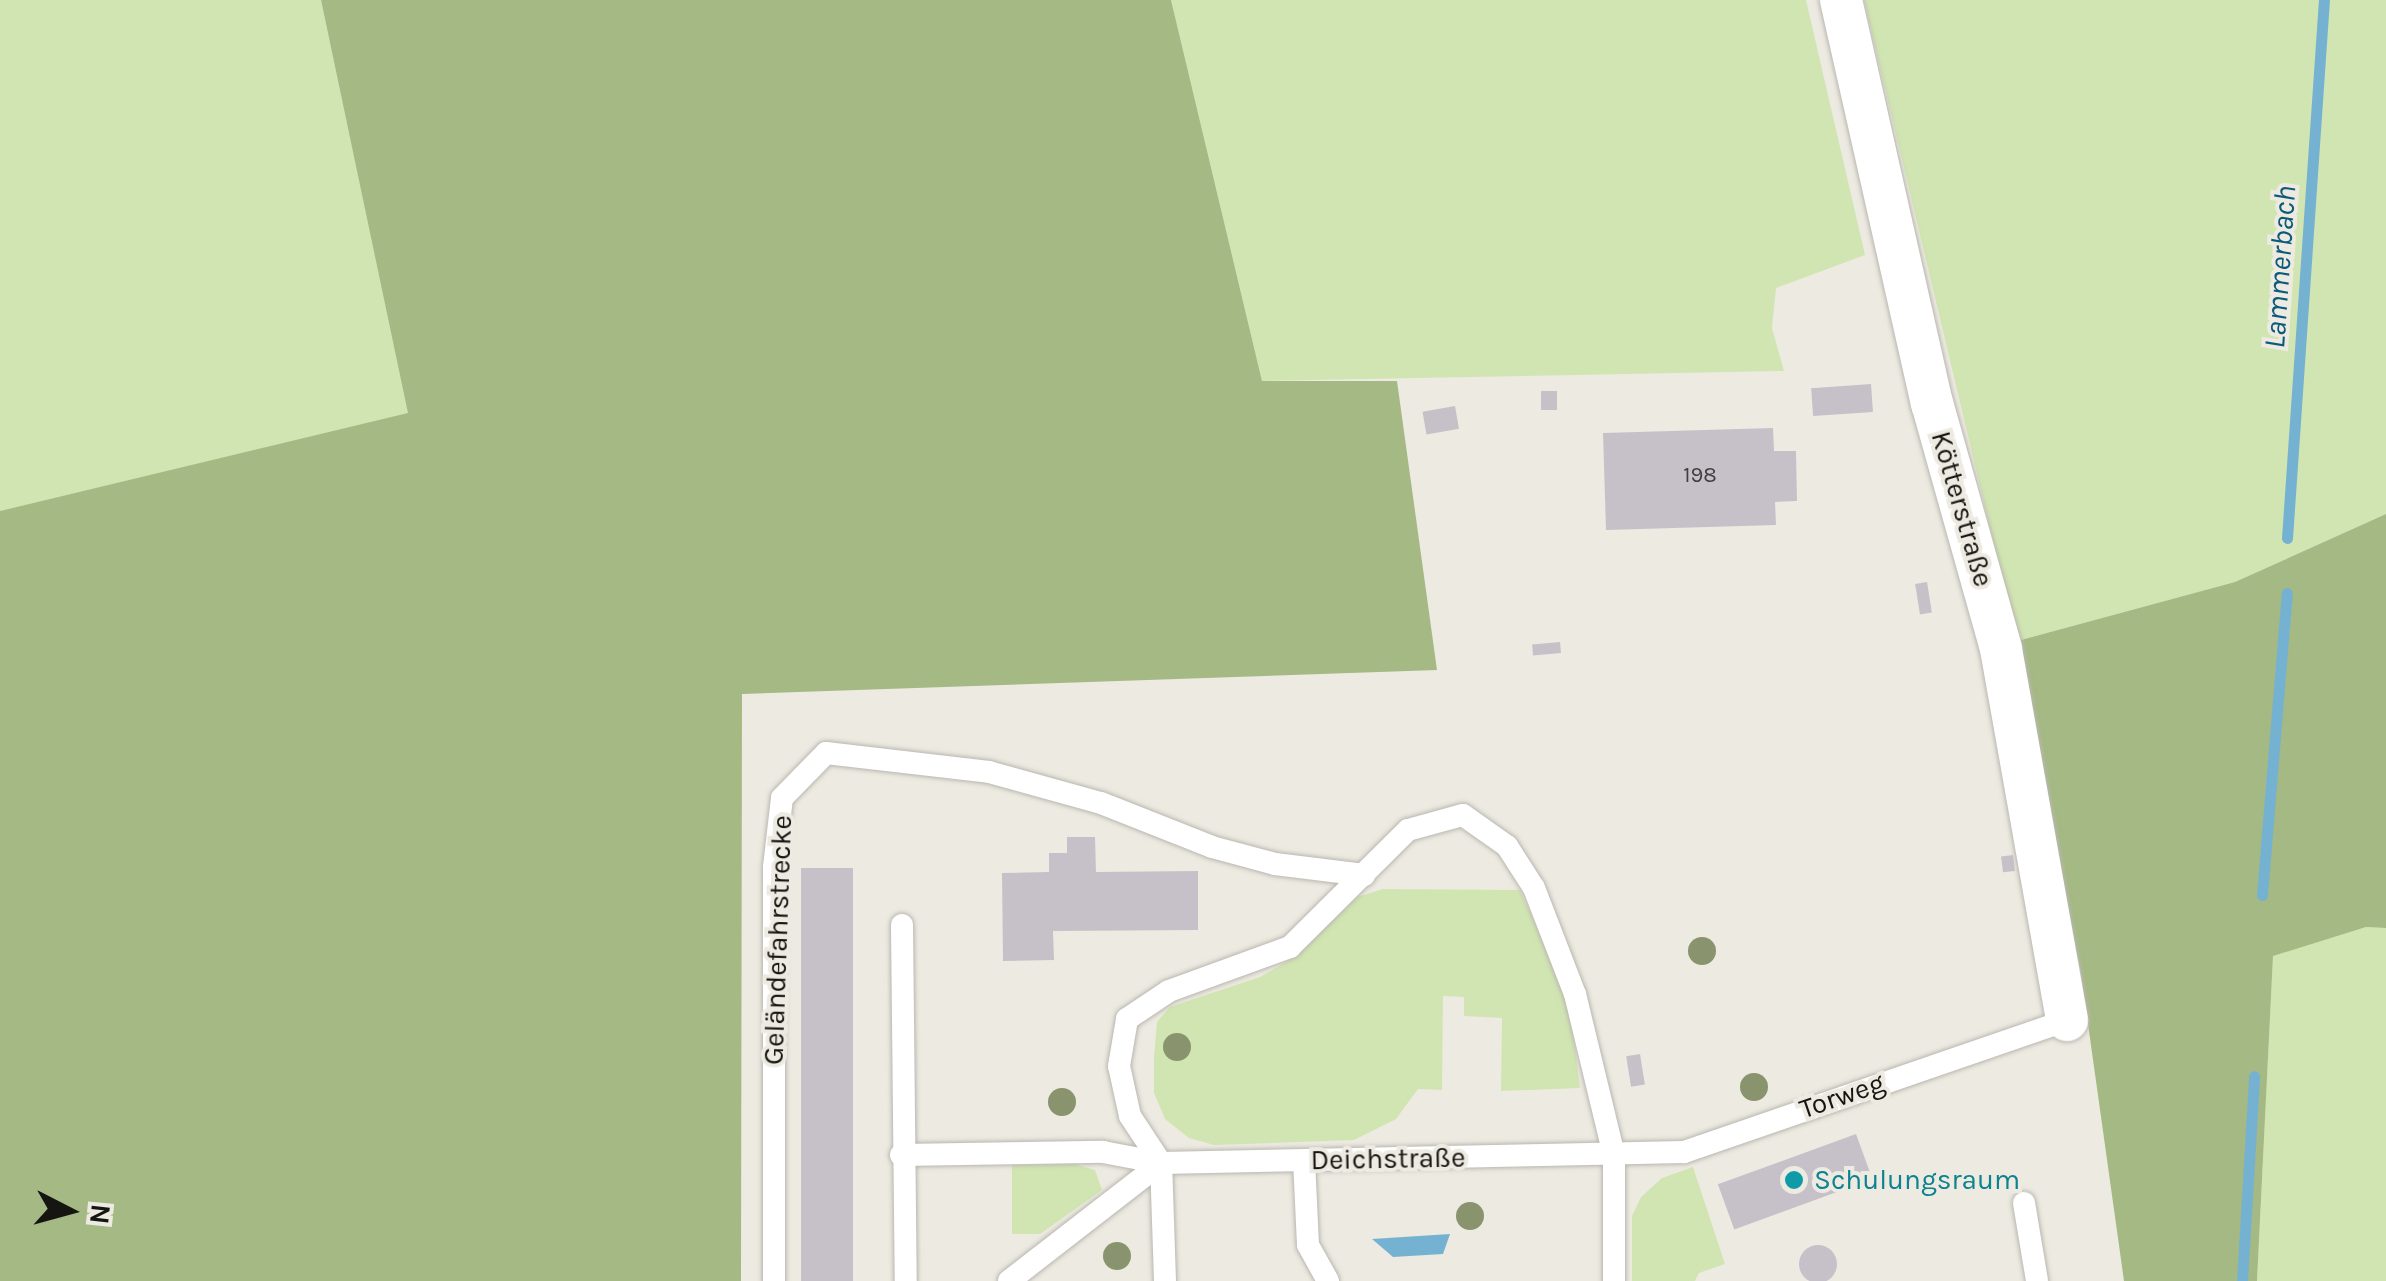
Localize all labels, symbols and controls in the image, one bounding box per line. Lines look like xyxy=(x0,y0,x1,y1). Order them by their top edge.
water label: Lammerbach xyxy=(2256,184,2304,350)
street label: Kötterstraße xyxy=(1924,427,2000,591)
house number: 198 xyxy=(1683,463,1717,489)
street label: Geländefahrstrecke xyxy=(757,815,799,1065)
street label: Torweg xyxy=(1795,1066,1889,1126)
street label: Deichstraße xyxy=(1310,1141,1466,1177)
north arrow xyxy=(20,1161,120,1261)
place label: Schulungsraum xyxy=(1814,1163,2020,1197)
marker: Schulungsraum xyxy=(1783,1169,1805,1191)
text: N xyxy=(83,1202,118,1226)

